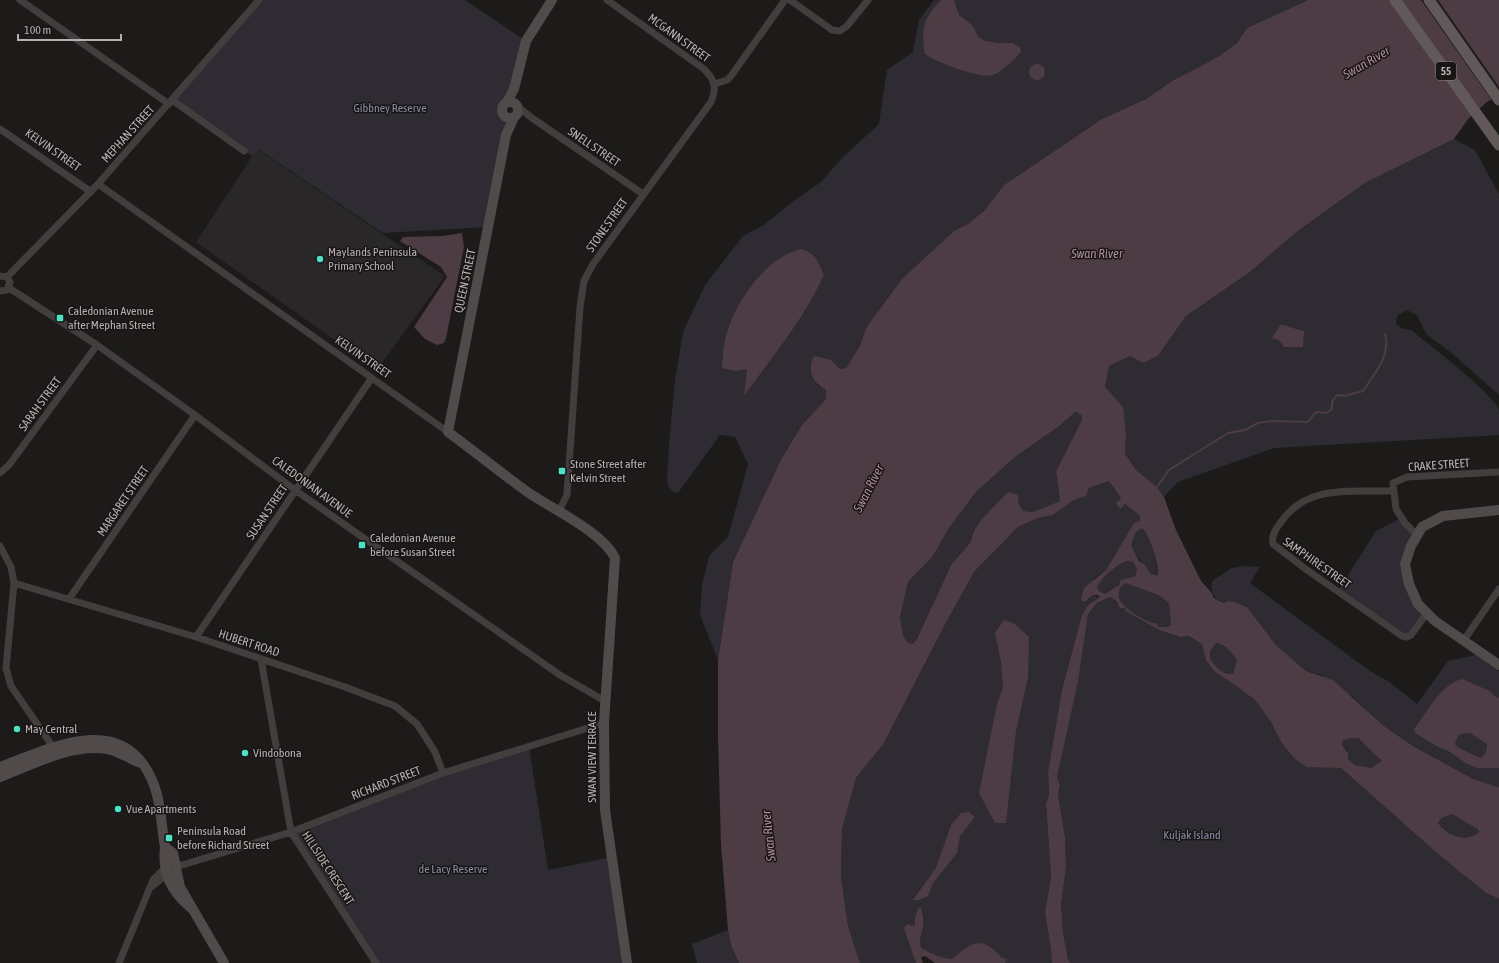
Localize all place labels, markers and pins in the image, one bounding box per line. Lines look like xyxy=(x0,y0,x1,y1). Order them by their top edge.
place label: Maylands Peninsula Primary School xyxy=(328,245,417,273)
marker: Maylands Peninsula Primary School xyxy=(315,254,325,264)
place label: Caledonian Avenue after Mephan Street xyxy=(68,304,156,332)
marker: Caledonian Avenue after Mephan Street xyxy=(55,313,65,323)
place label: Stone Street after Kelvin Street xyxy=(570,457,647,485)
marker: Stone Street after Kelvin Street xyxy=(557,466,567,476)
place label: Caledonian Avenue before Susan Street xyxy=(370,531,456,559)
marker: Caledonian Avenue before Susan Street xyxy=(357,540,367,550)
place label: May Central xyxy=(25,722,78,736)
marker: May Central xyxy=(12,724,22,734)
place label: Vindobona xyxy=(253,746,302,760)
marker: Vindobona xyxy=(240,748,250,758)
place label: Vue Apartments xyxy=(126,802,196,816)
marker: Vue Apartments xyxy=(113,804,123,814)
place label: Peninsula Road before Richard Street xyxy=(177,824,270,852)
marker: Peninsula Road before Richard Street xyxy=(164,833,174,843)

